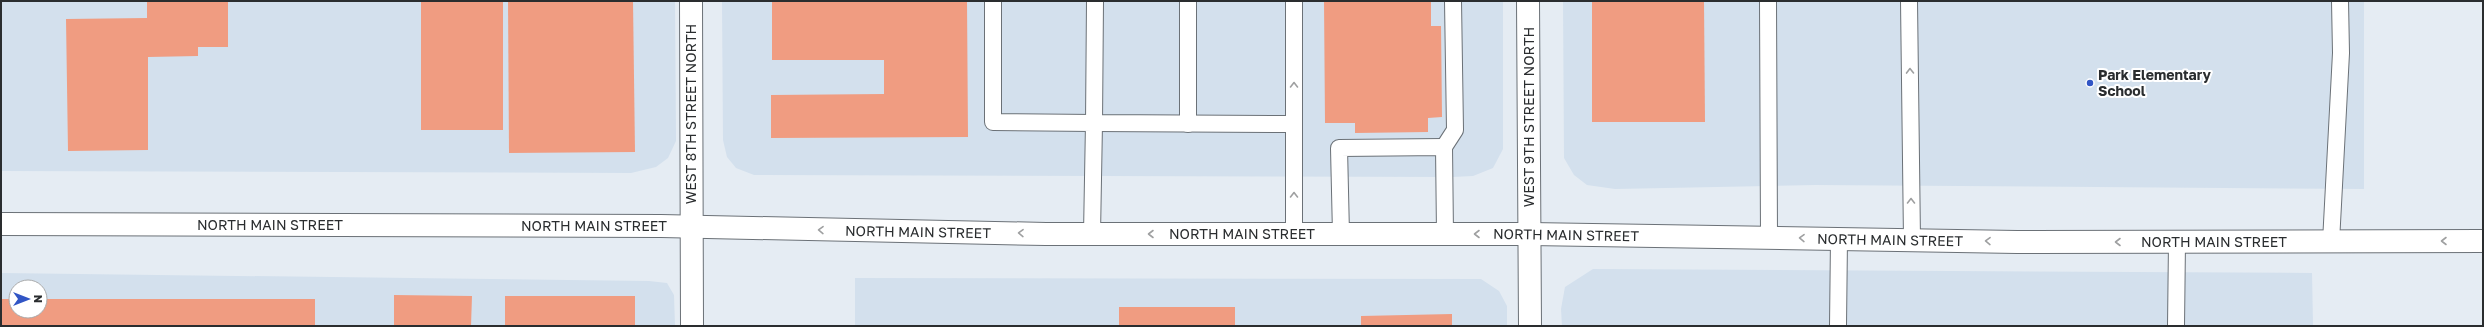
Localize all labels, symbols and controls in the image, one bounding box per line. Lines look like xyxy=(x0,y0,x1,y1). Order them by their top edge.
street label: WEST 8TH STREET NORTH xyxy=(682,24,699,204)
street label: WEST 9TH STREET NORTH xyxy=(1520,27,1537,207)
place label: Park Elementary School xyxy=(2098,66,2211,99)
one-way arrow xyxy=(1906,68,1914,74)
marker: Park Elementary School xyxy=(2085,78,2095,88)
one-way arrow xyxy=(1290,82,1298,88)
one-way arrow xyxy=(1290,192,1298,198)
one-way arrow xyxy=(1907,198,1915,204)
street label: NORTH MAIN STREET xyxy=(197,216,343,233)
street label: NORTH MAIN STREET xyxy=(521,217,667,234)
street label: NORTH MAIN STREET xyxy=(845,222,992,241)
street label: NORTH MAIN STREET xyxy=(1169,225,1315,242)
street label: NORTH MAIN STREET xyxy=(1493,225,1640,244)
one-way arrow xyxy=(818,226,824,234)
one-way arrow xyxy=(1018,229,1024,238)
one-way arrow xyxy=(1148,230,1154,238)
one-way arrow xyxy=(1474,230,1480,238)
street label: NORTH MAIN STREET xyxy=(1817,230,1964,249)
street label: NORTH MAIN STREET xyxy=(2141,233,2287,250)
one-way arrow xyxy=(1799,234,1805,243)
one-way arrow xyxy=(1985,237,1991,246)
one-way arrow xyxy=(2441,237,2447,245)
one-way arrow xyxy=(2115,238,2121,246)
north arrow xyxy=(8,279,48,319)
text: N xyxy=(32,295,45,303)

